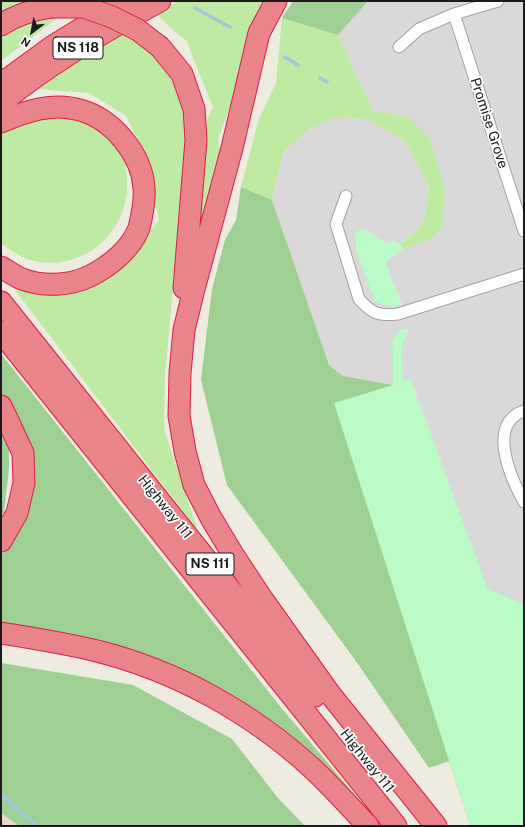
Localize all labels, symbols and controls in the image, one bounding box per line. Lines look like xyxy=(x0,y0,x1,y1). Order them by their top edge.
north arrow xyxy=(12,12,52,52)
text: N xyxy=(19,35,32,50)
road number: NS 118 xyxy=(53,37,103,59)
street label: Promise Grove xyxy=(466,76,512,170)
street label: Highway 111 xyxy=(134,472,196,542)
road number: NS 111 xyxy=(186,553,234,575)
street label: Highway 111 xyxy=(336,726,398,796)

